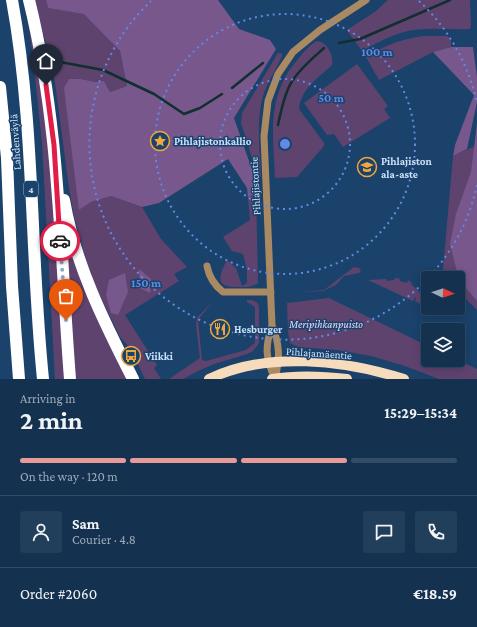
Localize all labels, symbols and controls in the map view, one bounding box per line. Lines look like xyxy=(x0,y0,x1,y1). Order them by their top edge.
pin xyxy=(29,44,63,85)
text: 100 m xyxy=(361,45,394,59)
icon: home xyxy=(35,50,57,72)
text: 50 m xyxy=(318,91,345,105)
street label: Lahdenväylä xyxy=(7,114,24,170)
place icon: Pihlajistonkallio xyxy=(149,130,171,152)
place label: Pihlajistonkallio xyxy=(174,135,252,148)
centre of rings xyxy=(278,137,292,151)
place label: Pihlajiston ala-aste xyxy=(381,155,432,180)
street label: Pihlajistontie xyxy=(247,156,264,215)
school or university icon: Pihlajiston ala-aste xyxy=(356,156,378,178)
road number: 4 xyxy=(24,181,38,197)
courier xyxy=(40,221,80,261)
icon: car xyxy=(49,230,71,252)
north arrow xyxy=(421,271,465,315)
map controls xyxy=(421,271,465,367)
text: 150 m xyxy=(131,276,162,290)
pin xyxy=(49,279,83,320)
icon: bag xyxy=(55,285,77,307)
restaurant icon: Hesburger xyxy=(209,318,231,340)
park label: Meripihkanpuisto xyxy=(288,318,363,331)
place label: Hesburger xyxy=(234,323,283,335)
button: layers xyxy=(421,323,465,367)
bus stop icon: Viikki xyxy=(120,345,142,367)
street label: Pihlajamäentie xyxy=(286,345,353,362)
place label: Viikki xyxy=(144,350,174,362)
text: Arriving in xyxy=(20,391,76,406)
text: 15:29–15:34 xyxy=(384,405,457,421)
text: 2 min xyxy=(20,406,83,435)
text: On the way · 120 m xyxy=(20,469,118,484)
button: person xyxy=(20,511,62,553)
button: chat xyxy=(363,511,405,553)
button: phone xyxy=(415,511,457,553)
text: Sam xyxy=(72,516,100,532)
text: Courier · 4.8 xyxy=(72,532,136,547)
text: Order #2060 xyxy=(20,586,97,602)
text: €18.59 xyxy=(413,586,457,602)

